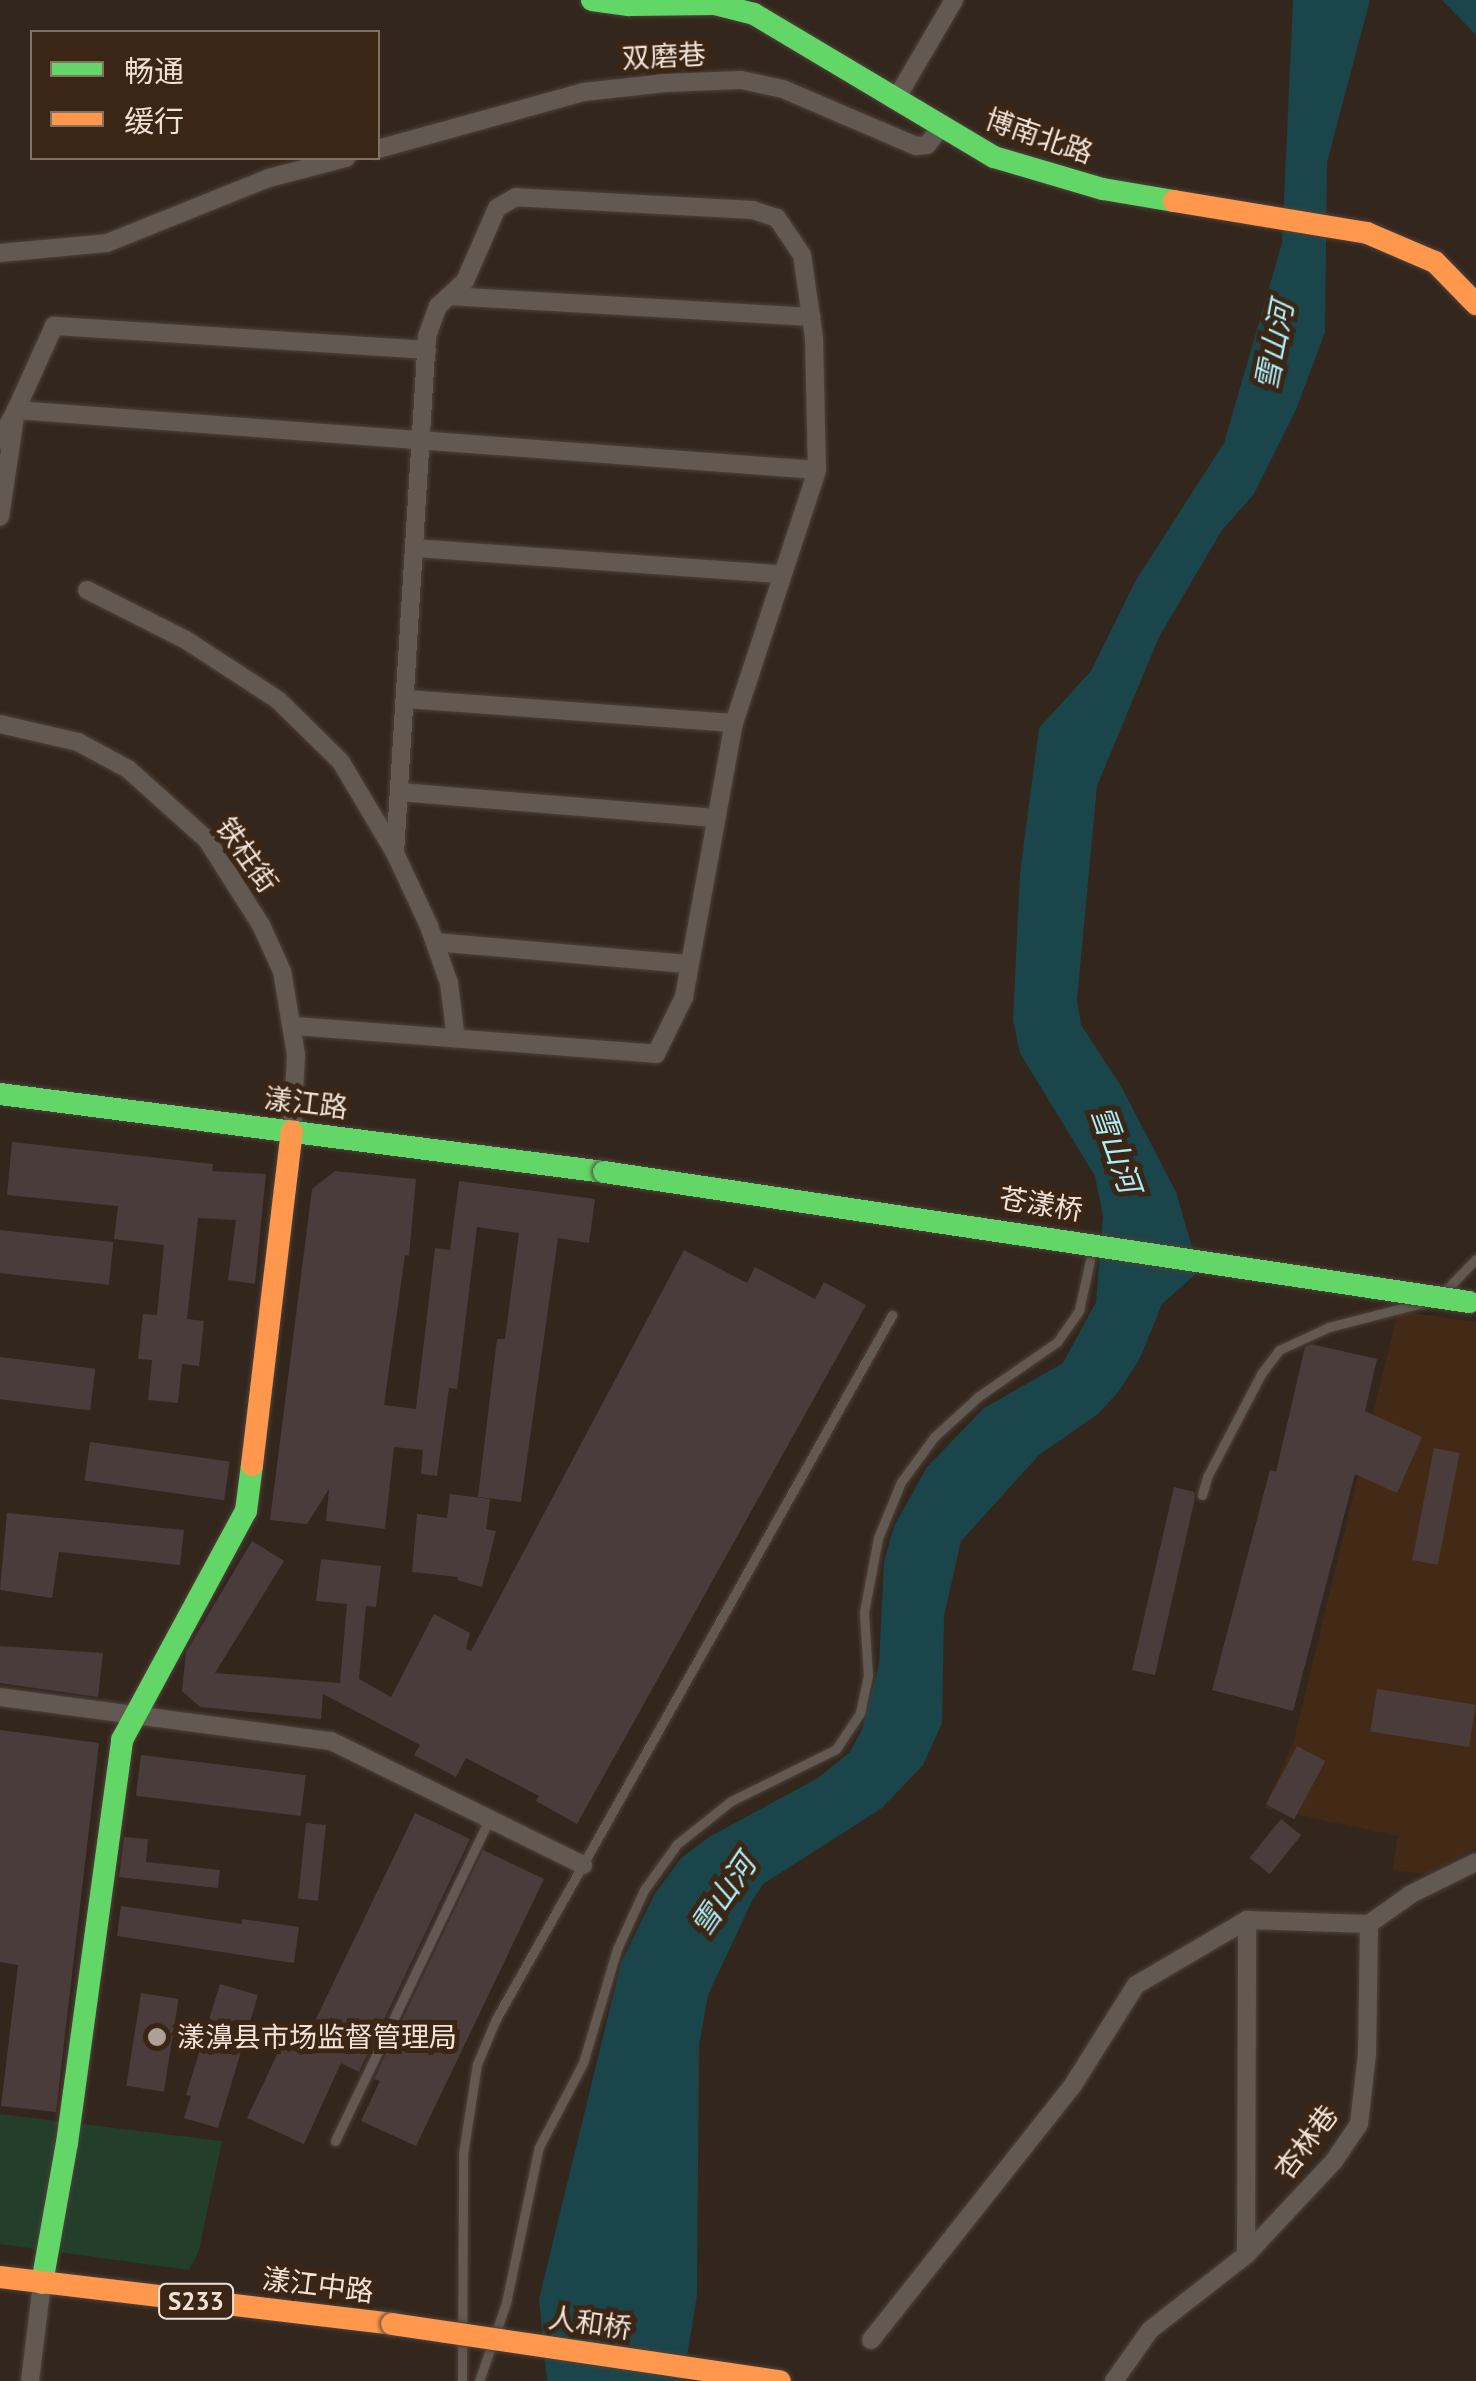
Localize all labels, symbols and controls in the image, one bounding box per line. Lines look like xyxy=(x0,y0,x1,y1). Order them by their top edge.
legend xyxy=(30,30,380,160)
street label: 双磨巷 xyxy=(621,37,707,75)
text: 畅通 xyxy=(124,51,184,90)
text: 缓行 xyxy=(124,101,184,140)
street label: 博南北路 xyxy=(981,102,1097,170)
water label: 雪山河 xyxy=(1248,298,1300,394)
street label: 铁柱街 xyxy=(209,811,285,899)
street label: 漾江路 xyxy=(262,1081,350,1125)
water label: 雪山河 xyxy=(1084,1101,1148,1197)
street label: 苍漾桥 xyxy=(997,1181,1085,1227)
water label: 雪山河 xyxy=(683,1848,763,1942)
place label: 漾濞县市场监督管理局 xyxy=(177,2020,457,2054)
marker: 漾濞县市场监督管理局 xyxy=(146,2026,168,2048)
street label: 杏林巷 xyxy=(1267,2098,1345,2186)
street label: 漾江中路 xyxy=(260,2262,376,2308)
road number: S233 xyxy=(156,2281,236,2321)
street label: 人和桥 xyxy=(546,2301,634,2345)

